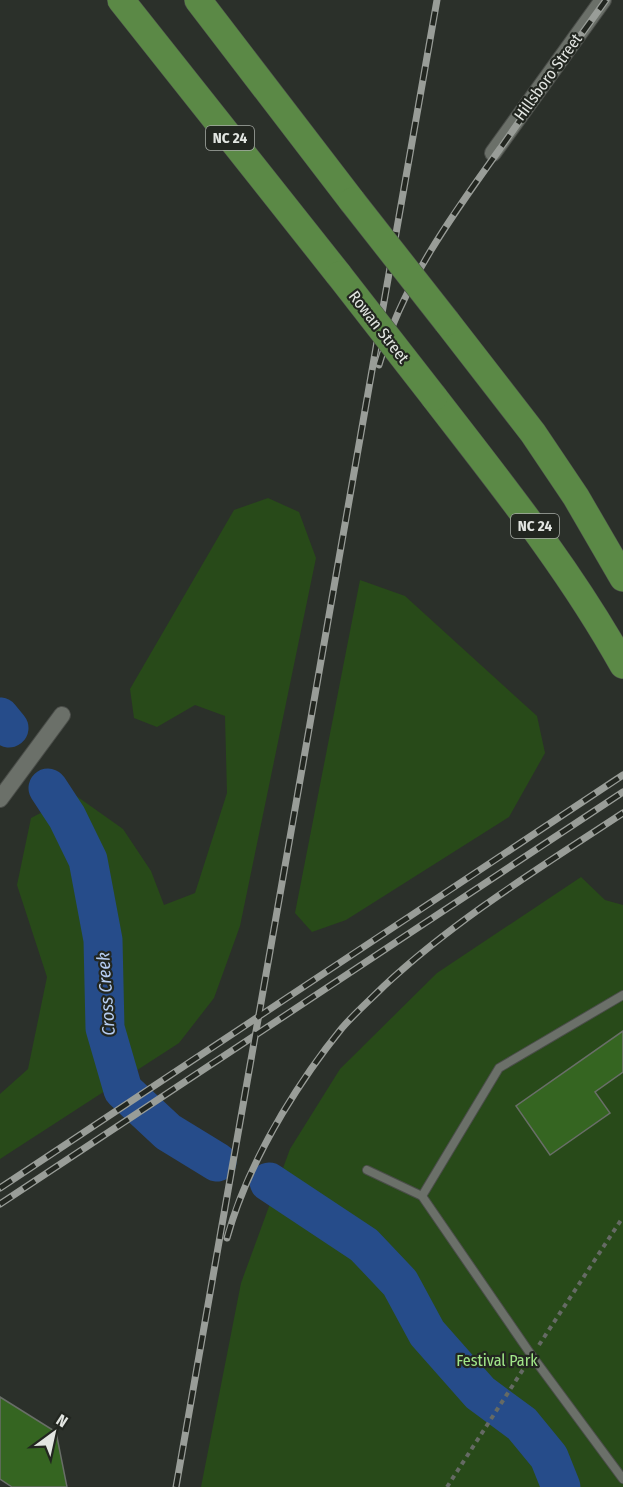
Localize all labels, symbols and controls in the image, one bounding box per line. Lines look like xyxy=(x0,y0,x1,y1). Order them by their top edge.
street label: Hillsboro Street xyxy=(510,29,586,124)
road number: NC 24 xyxy=(206,126,254,150)
street label: Rowan Street xyxy=(345,287,414,368)
road number: NC 24 xyxy=(511,514,559,538)
water label: Cross Creek xyxy=(92,951,120,1036)
park label: Festival Park xyxy=(456,1351,538,1370)
north arrow xyxy=(24,1403,84,1463)
text: N xyxy=(53,1410,71,1431)

